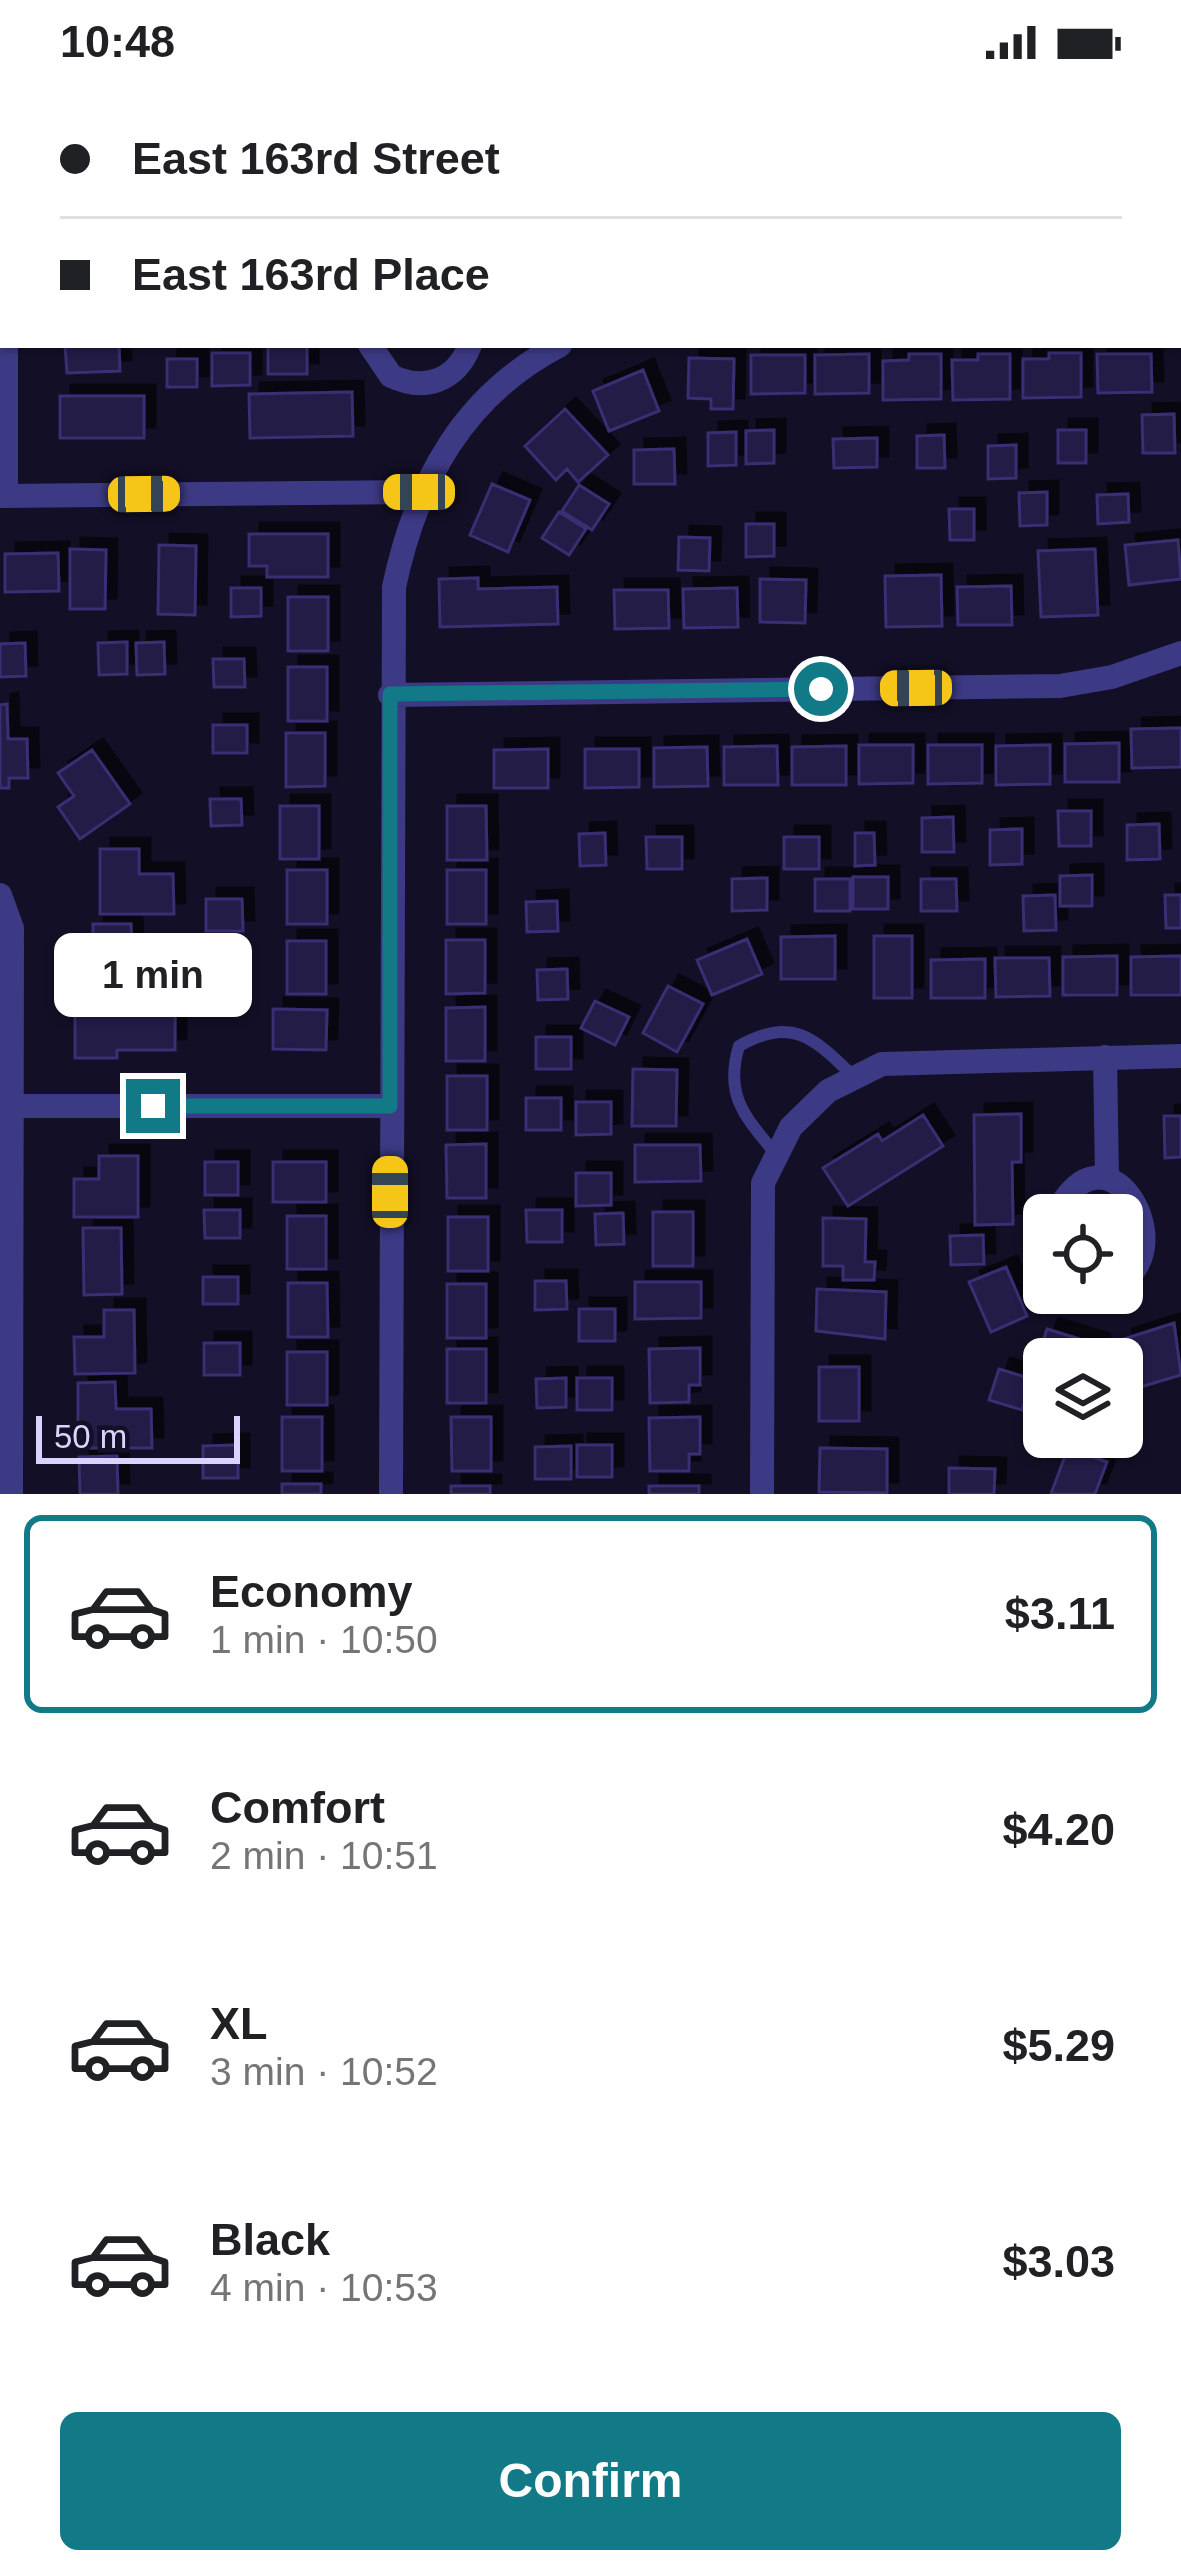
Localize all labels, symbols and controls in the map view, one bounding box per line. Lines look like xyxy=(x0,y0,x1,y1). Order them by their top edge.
text: 10:48 xyxy=(60,16,175,67)
text: East 163rd Street xyxy=(132,133,500,184)
text: East 163rd Place xyxy=(132,249,490,300)
car xyxy=(383,474,455,510)
car xyxy=(108,475,180,513)
route start xyxy=(794,662,848,716)
car xyxy=(880,669,952,707)
callout: 1 min xyxy=(54,932,252,1016)
text: 1 min xyxy=(102,953,204,996)
route end xyxy=(126,1079,180,1133)
car xyxy=(372,1156,408,1228)
map controls xyxy=(1023,1194,1143,1458)
button: locate xyxy=(1023,1194,1143,1314)
button: layers xyxy=(1023,1338,1143,1458)
scale bar xyxy=(36,1410,240,1463)
text: 50 m xyxy=(54,1418,127,1455)
icon: car xyxy=(66,1560,174,1668)
text: Economy xyxy=(210,1566,413,1617)
text: $3.11 xyxy=(1005,1588,1115,1639)
text: 1 min · 10:50 xyxy=(210,1618,438,1661)
icon: car xyxy=(66,1776,174,1884)
text: Comfort xyxy=(210,1782,385,1833)
text: $4.20 xyxy=(1002,1804,1115,1855)
text: 2 min · 10:51 xyxy=(210,1834,438,1877)
icon: car xyxy=(66,1992,174,2100)
text: XL xyxy=(210,1998,268,2049)
text: $5.29 xyxy=(1002,2020,1115,2071)
text: 3 min · 10:52 xyxy=(210,2050,438,2093)
icon: car xyxy=(66,2208,174,2316)
text: Black xyxy=(210,2214,330,2265)
text: $3.03 xyxy=(1002,2236,1115,2287)
text: 4 min · 10:53 xyxy=(210,2266,438,2309)
button: Confirm xyxy=(60,2412,1121,2550)

